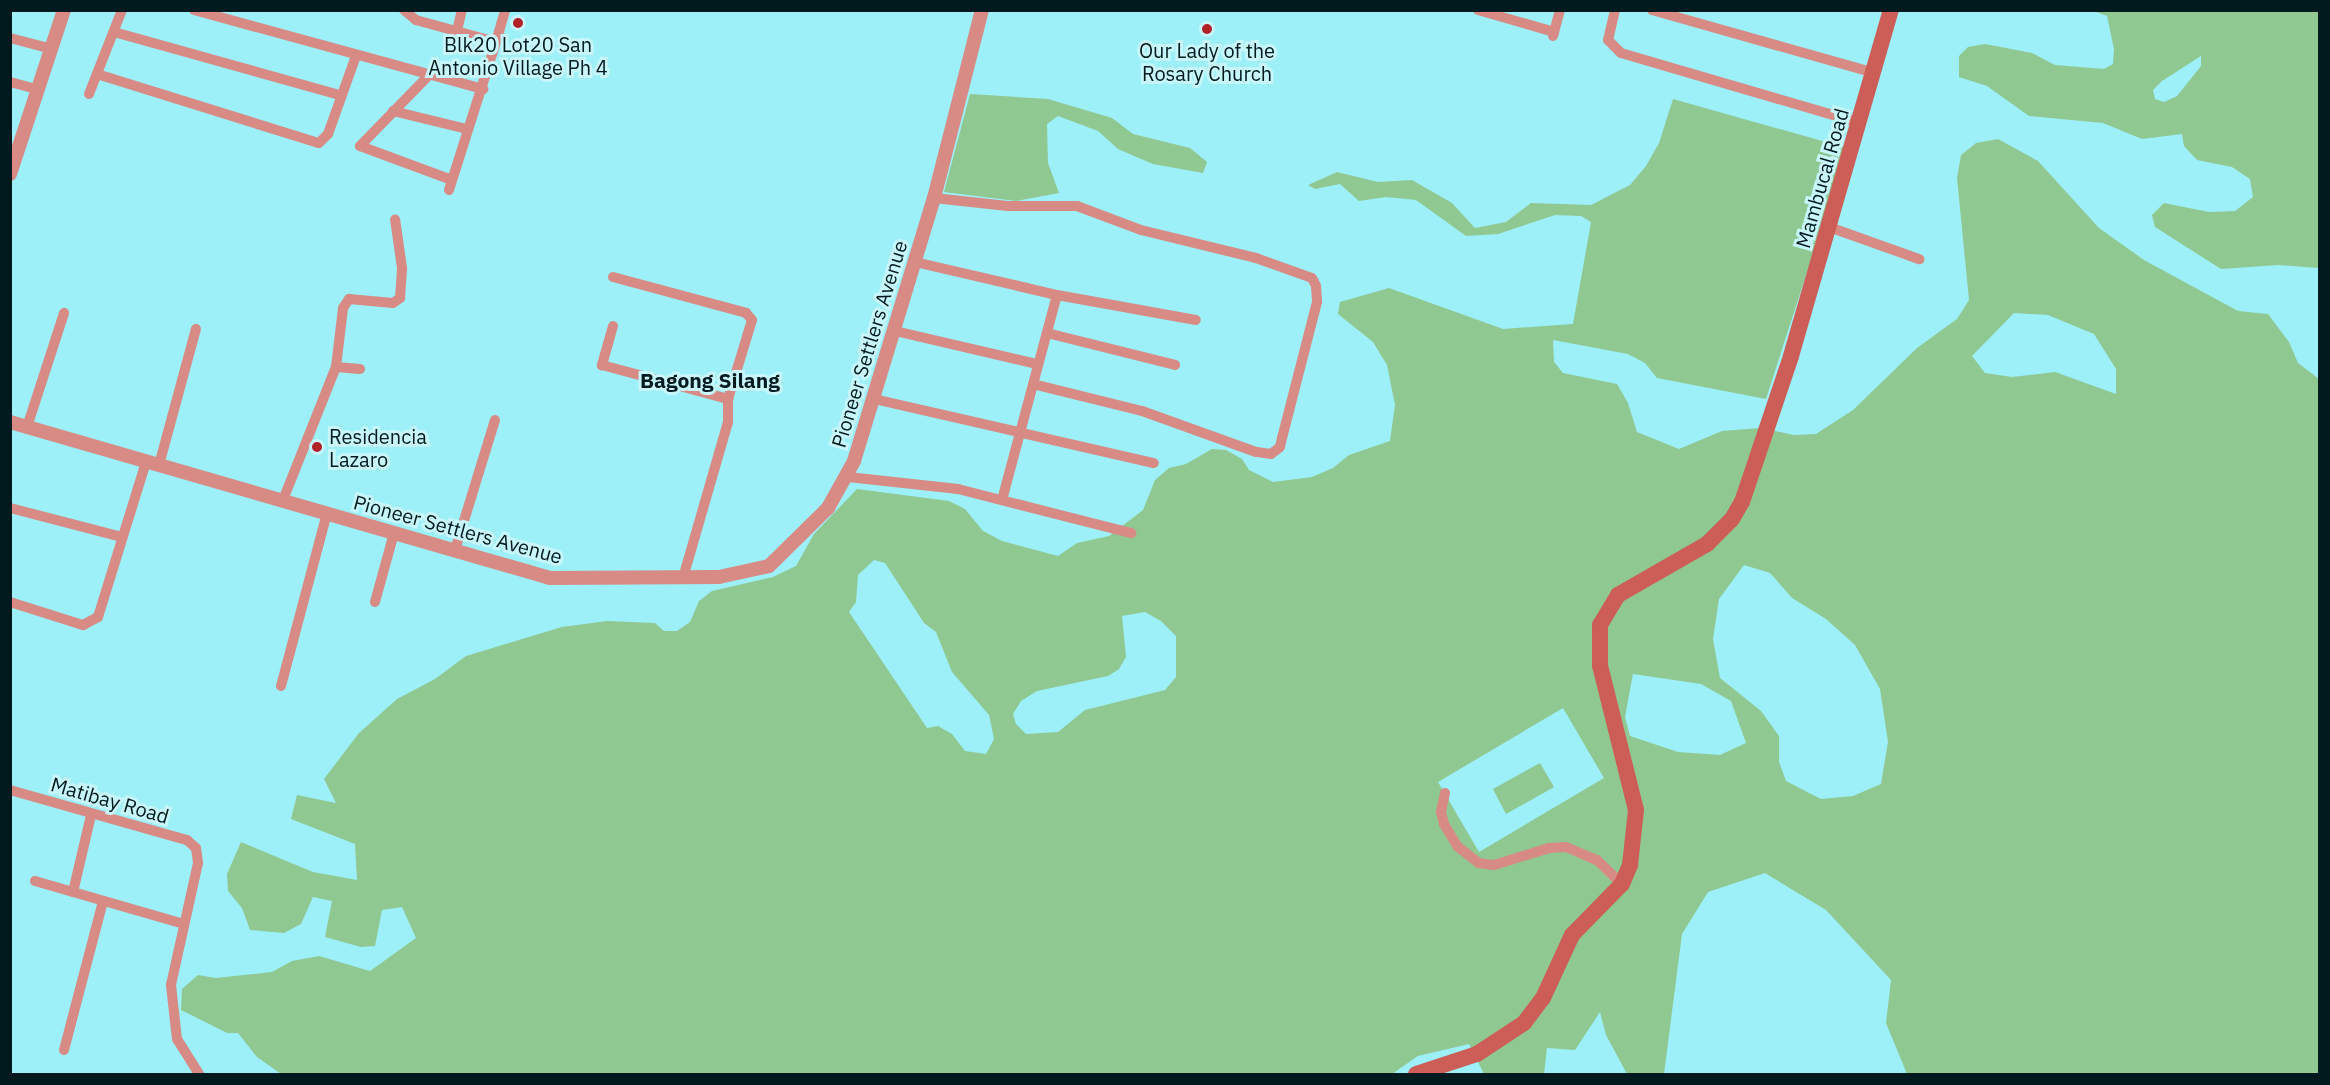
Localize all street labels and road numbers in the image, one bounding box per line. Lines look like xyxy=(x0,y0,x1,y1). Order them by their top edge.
street label: Mambucal Road xyxy=(1791,105,1853,251)
street label: Pioneer Settlers Avenue xyxy=(826,238,912,450)
street label: Pioneer Settlers Avenue xyxy=(351,490,565,568)
street label: Matibay Road xyxy=(48,772,172,828)

